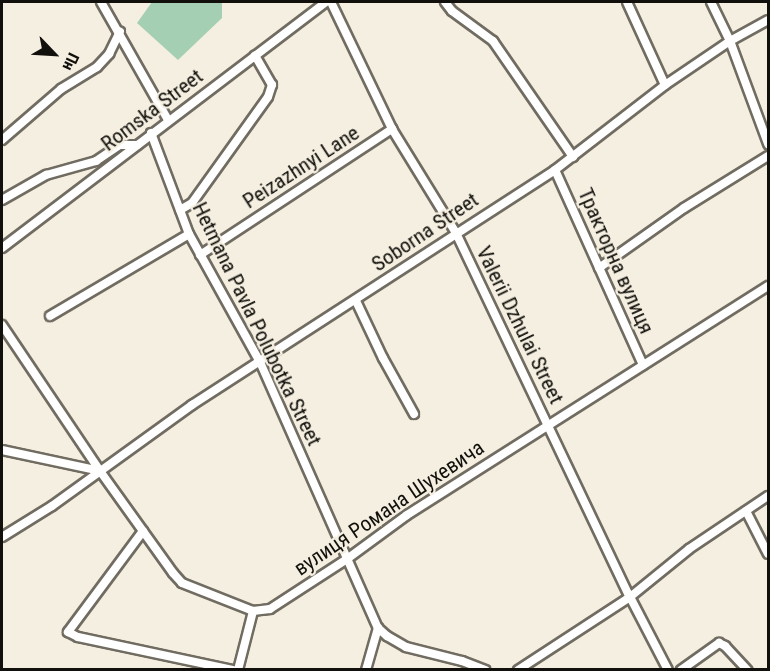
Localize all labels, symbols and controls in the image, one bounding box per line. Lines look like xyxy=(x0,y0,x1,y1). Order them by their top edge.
north arrow xyxy=(24,24,84,84)
text: Пн xyxy=(58,50,83,74)
street label: Romska Street xyxy=(96,64,208,156)
street label: Peizazhnyi Lane xyxy=(238,120,364,214)
street label: Тракторна вулиця xyxy=(573,184,659,338)
street label: Soborna Street xyxy=(367,187,483,277)
street label: Hetmana Pavla Polubotka Street xyxy=(187,198,327,450)
street label: Valerii Dzhulai Street xyxy=(471,242,569,408)
street label: вулиця Романа Шухевича xyxy=(289,435,489,581)

